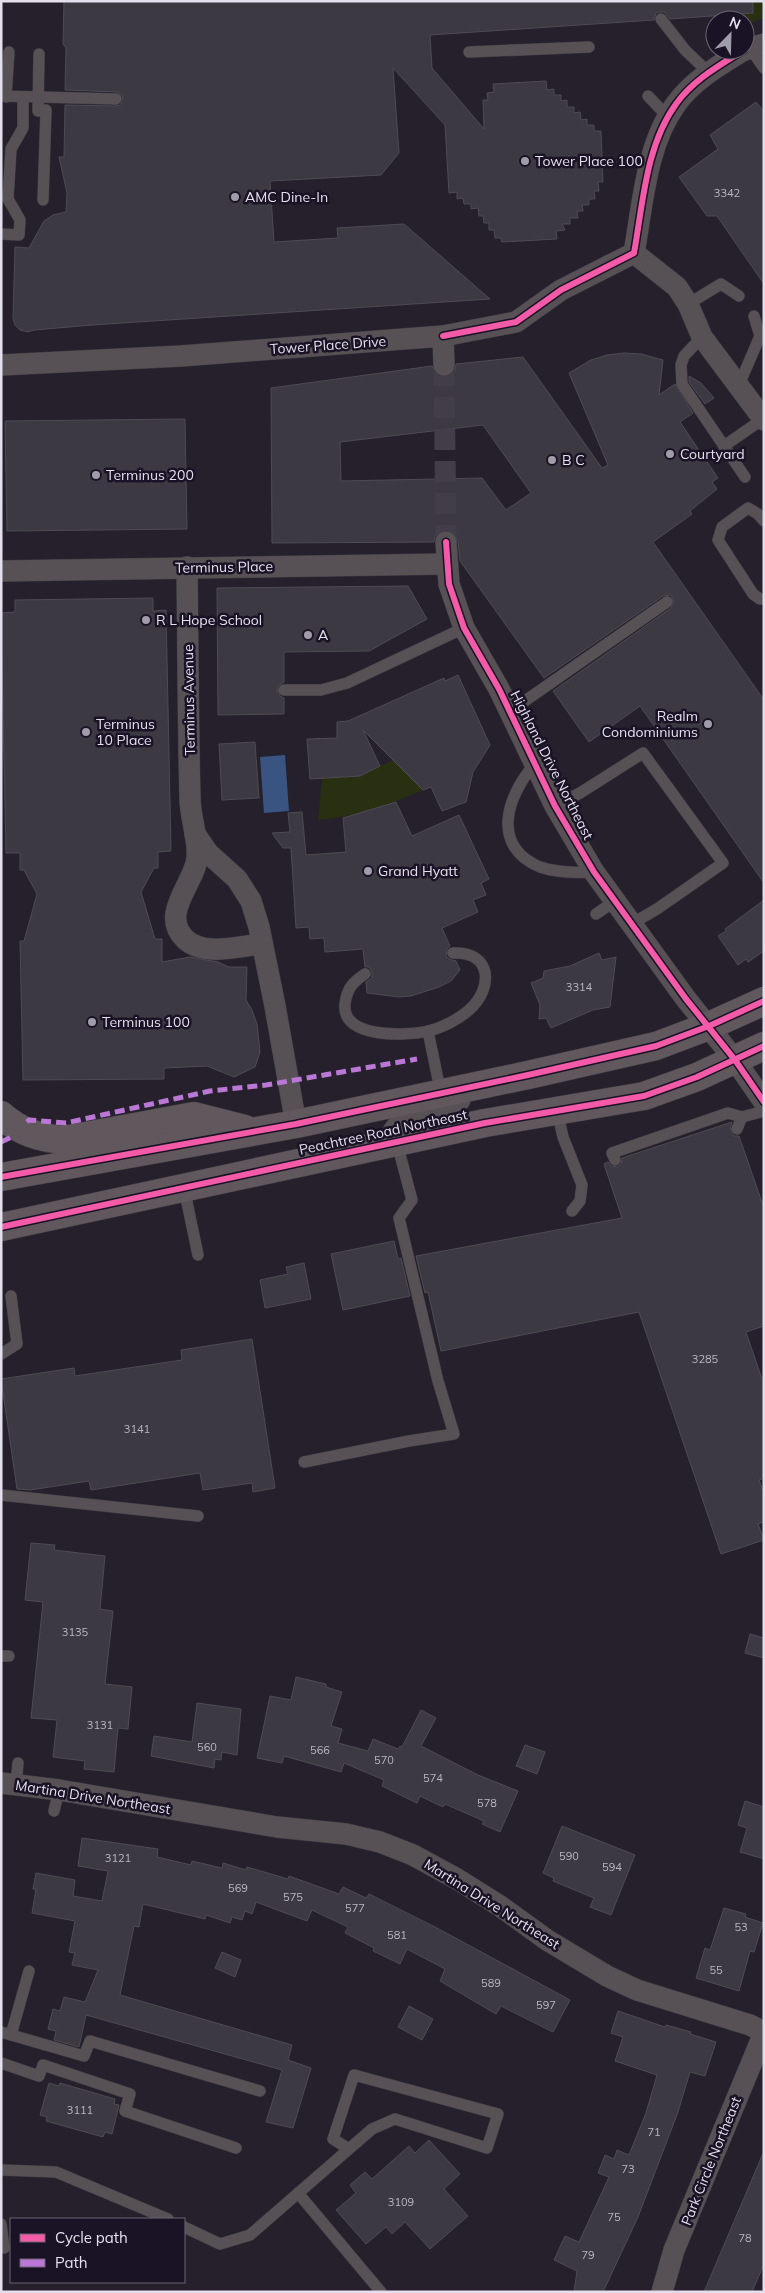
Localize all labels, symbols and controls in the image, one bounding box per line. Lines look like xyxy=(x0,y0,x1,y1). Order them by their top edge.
north arrow xyxy=(705,10,755,60)
text: N xyxy=(727,13,743,33)
place label: Tower Place 100 xyxy=(535,152,643,170)
marker: Tower Place 100 xyxy=(519,155,531,167)
house number: 3342 xyxy=(714,186,741,200)
place label: AMC Dine-In xyxy=(245,188,328,206)
marker: AMC Dine-In xyxy=(229,191,241,203)
street label: Tower Place Drive xyxy=(269,332,387,358)
place label: Courtyard xyxy=(680,445,745,463)
marker: Courtyard xyxy=(664,448,676,460)
place label: B C xyxy=(562,451,585,469)
marker: B C xyxy=(546,454,558,466)
place label: Terminus 200 xyxy=(106,466,194,484)
marker: Terminus 200 xyxy=(90,469,102,481)
street label: Terminus Place xyxy=(175,557,273,577)
place label: R L Hope School xyxy=(156,611,262,629)
marker: R L Hope School xyxy=(140,614,152,626)
place label: A xyxy=(318,626,329,644)
marker: A xyxy=(302,629,314,641)
street label: Terminus Avenue xyxy=(179,644,199,756)
street label: Highland Drive Northeast xyxy=(507,687,598,843)
place label: Realm Condominiums xyxy=(602,707,698,741)
place label: Terminus 10 Place xyxy=(96,715,155,749)
marker: Realm Condominiums xyxy=(702,718,714,730)
marker: Terminus 10 Place xyxy=(80,726,92,738)
place label: Grand Hyatt xyxy=(378,862,458,880)
marker: Grand Hyatt xyxy=(362,865,374,877)
house number: 3314 xyxy=(566,980,593,994)
place label: Terminus 100 xyxy=(102,1013,190,1031)
marker: Terminus 100 xyxy=(86,1016,98,1028)
street label: Peachtree Road Northeast xyxy=(297,1105,469,1159)
house number: 3285 xyxy=(692,1352,719,1366)
house number: 3141 xyxy=(124,1422,150,1436)
house number: 3135 xyxy=(62,1625,89,1639)
house number: 3131 xyxy=(87,1718,113,1732)
house number: 560 xyxy=(197,1740,217,1754)
house number: 566 xyxy=(310,1743,330,1757)
house number: 570 xyxy=(374,1753,394,1767)
house number: 574 xyxy=(423,1771,443,1785)
street label: Martina Drive Northeast xyxy=(14,1776,172,1818)
house number: 578 xyxy=(477,1796,497,1810)
house number: 590 xyxy=(559,1849,579,1863)
house number: 3121 xyxy=(105,1851,131,1865)
street label: Martina Drive Northeast xyxy=(421,1855,563,1953)
house number: 594 xyxy=(602,1860,622,1874)
house number: 569 xyxy=(228,1881,248,1895)
house number: 575 xyxy=(283,1890,303,1904)
house number: 577 xyxy=(345,1901,365,1915)
house number: 53 xyxy=(734,1920,748,1934)
house number: 581 xyxy=(387,1928,407,1942)
house number: 55 xyxy=(709,1963,723,1977)
house number: 589 xyxy=(481,1976,501,1990)
house number: 597 xyxy=(536,1998,556,2012)
street label: Park Circle Northeast xyxy=(677,2094,745,2228)
house number: 3111 xyxy=(67,2103,93,2117)
house number: 71 xyxy=(647,2125,661,2139)
house number: 73 xyxy=(621,2162,635,2176)
house number: 3109 xyxy=(388,2195,414,2209)
house number: 75 xyxy=(607,2210,621,2224)
legend xyxy=(10,2218,185,2283)
text: Cycle path xyxy=(55,2228,128,2247)
house number: 78 xyxy=(738,2231,752,2245)
house number: 79 xyxy=(581,2248,595,2262)
text: Path xyxy=(55,2253,87,2272)

